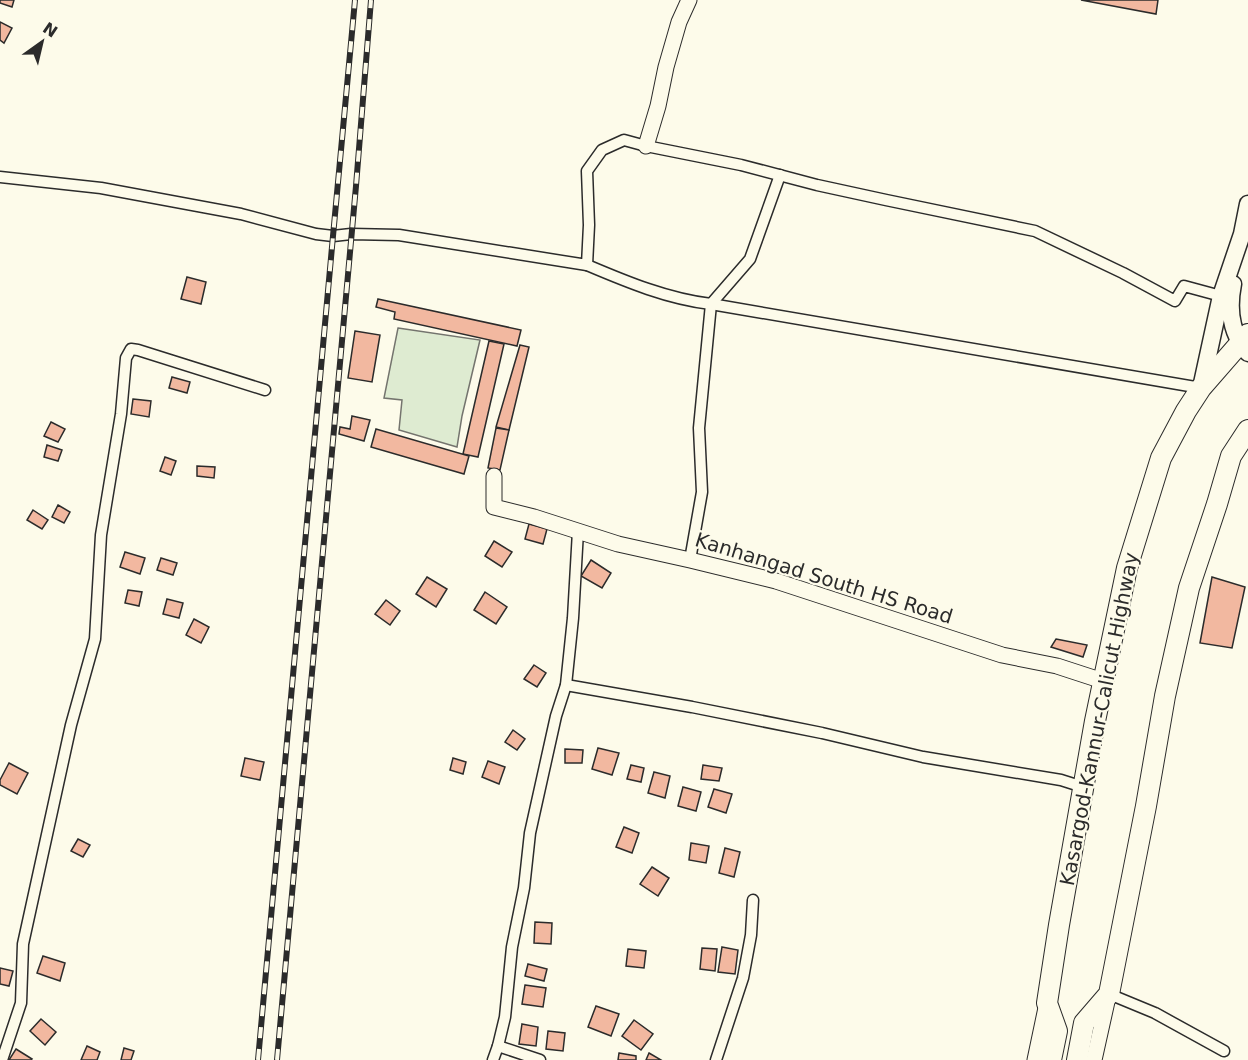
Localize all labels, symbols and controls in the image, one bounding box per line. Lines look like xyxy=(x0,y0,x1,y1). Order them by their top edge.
north arrow xyxy=(12,12,72,72)
text: N xyxy=(39,18,61,42)
street label: Kanhangad South HS Road xyxy=(692,527,956,629)
street label: Kasargod-Kannur-Calicut Highway xyxy=(1055,550,1143,888)

